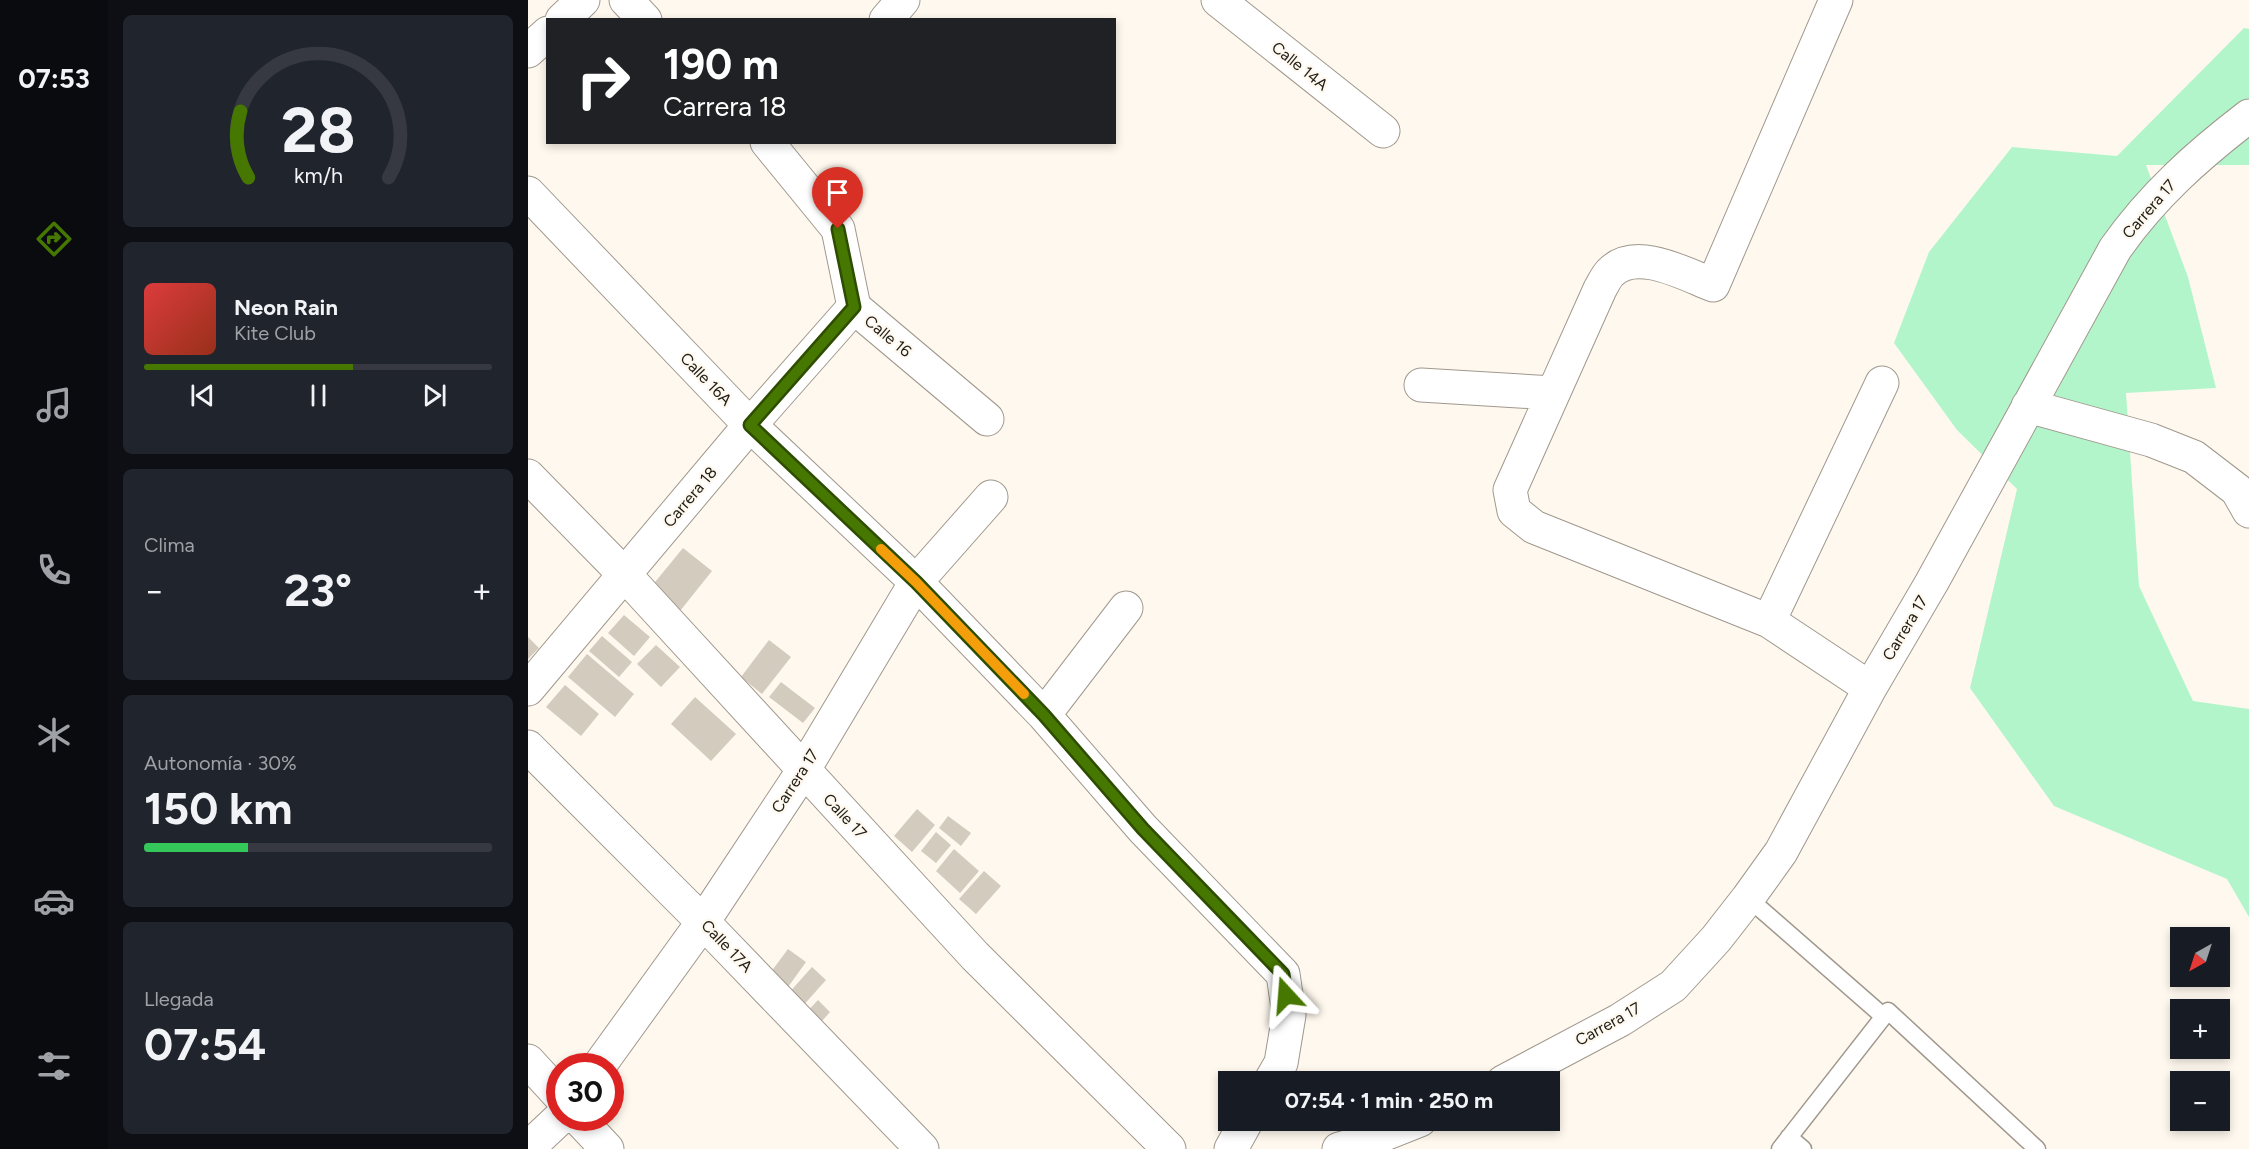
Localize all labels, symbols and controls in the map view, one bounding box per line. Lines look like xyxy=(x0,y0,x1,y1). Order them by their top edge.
street label: Calle 14A xyxy=(1268,38,1332,95)
text: 190 m xyxy=(663,39,779,90)
icon: right xyxy=(564,42,642,120)
text: 07:53 xyxy=(18,62,90,95)
text: Carrera 18 xyxy=(663,90,787,123)
text: 28 xyxy=(281,93,355,168)
text: km/h xyxy=(294,163,342,188)
pin xyxy=(812,167,863,229)
street label: Carrera 17 xyxy=(2118,175,2180,242)
icon: arrive xyxy=(821,176,854,209)
icon: directions xyxy=(33,218,75,260)
text: Neon Rain xyxy=(234,294,338,321)
street label: Calle 16 xyxy=(861,311,915,361)
text: Kite Club xyxy=(234,321,316,345)
street label: Calle 16A xyxy=(676,349,736,409)
icon: previous xyxy=(186,379,219,412)
icon: pause xyxy=(302,379,335,412)
icon: next xyxy=(418,379,451,412)
icon: music xyxy=(33,384,75,426)
street label: Carrera 18 xyxy=(659,463,721,531)
text: Clima xyxy=(144,533,195,557)
icon: phone xyxy=(33,549,75,591)
text: 23° xyxy=(284,563,352,617)
text: − xyxy=(144,571,165,610)
text: + xyxy=(471,571,492,610)
street label: Carrera 17 xyxy=(1878,592,1932,664)
icon: climate xyxy=(33,714,75,756)
street label: Carrera 17 xyxy=(767,745,823,816)
text: Autonomía · 30% xyxy=(144,751,297,775)
text: 150 km xyxy=(144,781,292,835)
street label: Calle 17 xyxy=(819,790,871,843)
icon: car xyxy=(33,880,75,922)
street label: Calle 17A xyxy=(697,916,757,976)
north arrow xyxy=(2170,927,2230,987)
map controls xyxy=(2170,927,2230,1131)
position arrow xyxy=(1254,963,1318,1027)
text: Llegada xyxy=(144,987,214,1011)
street label: Carrera 17 xyxy=(1572,998,1644,1050)
button: + xyxy=(2170,999,2230,1059)
text: 07:54 xyxy=(144,1017,266,1071)
icon: filters xyxy=(33,1045,75,1087)
speed limit sign: 30 xyxy=(546,1053,624,1131)
button: − xyxy=(2170,1071,2230,1131)
text: 07:54 · 1 min · 250 m xyxy=(1285,1087,1493,1114)

